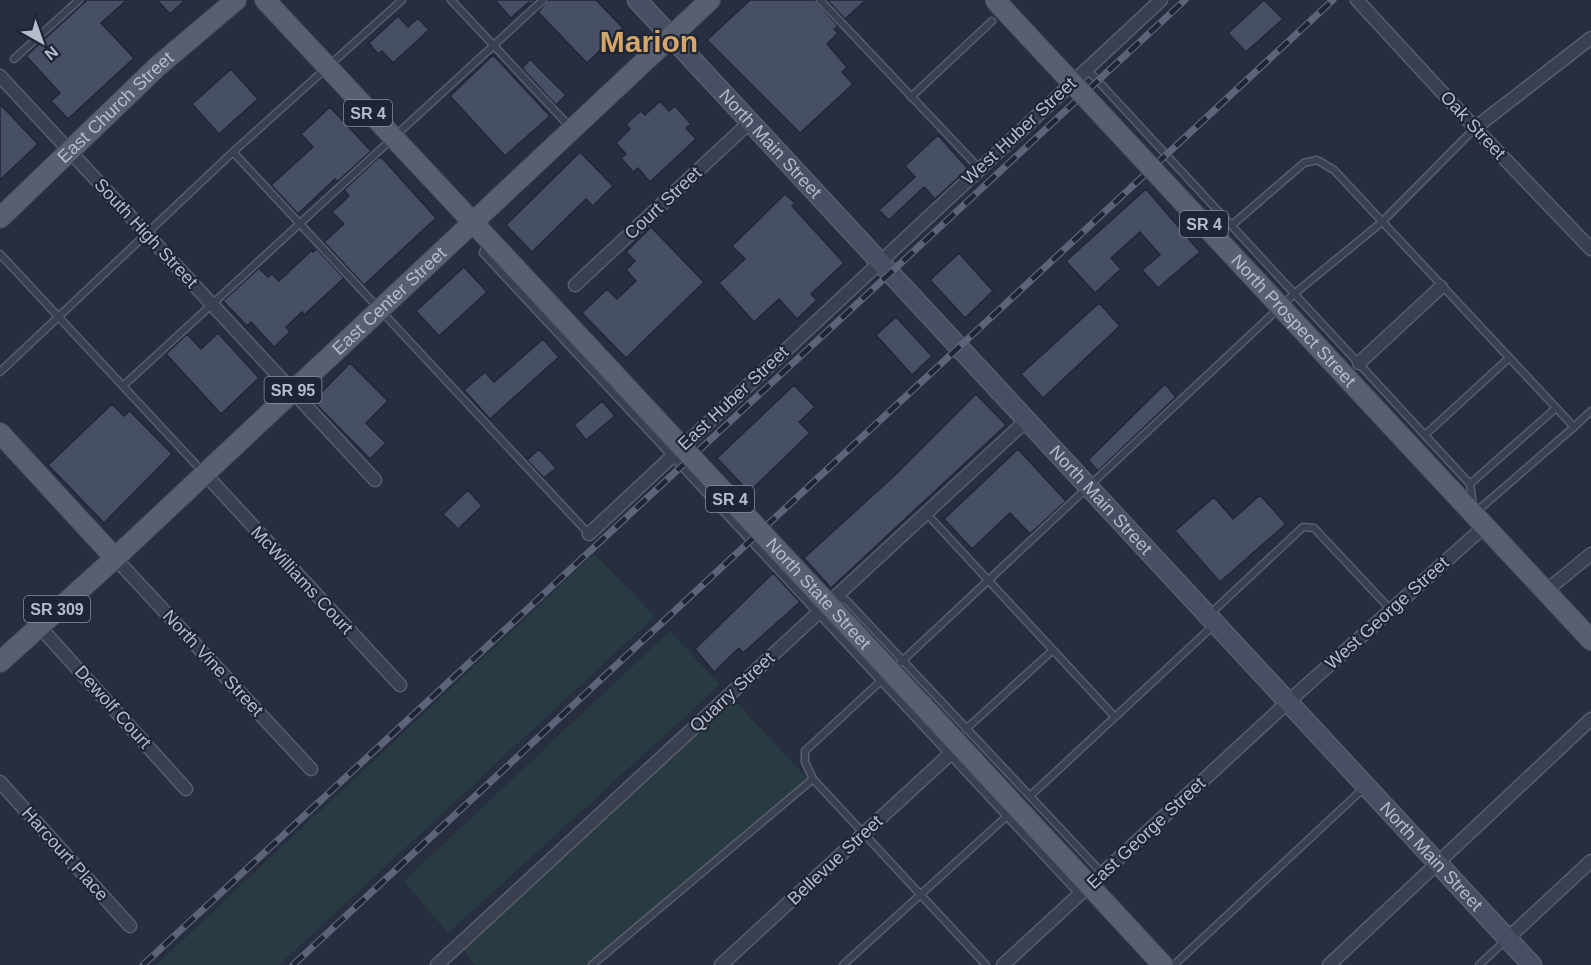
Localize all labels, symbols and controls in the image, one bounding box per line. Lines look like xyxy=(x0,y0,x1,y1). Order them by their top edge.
north arrow xyxy=(12,12,72,72)
district label: Marion xyxy=(600,25,698,58)
text: N xyxy=(41,43,61,63)
street label: East Church Street xyxy=(54,47,177,167)
street label: West Huber Street xyxy=(958,73,1080,189)
street label: North Main Street xyxy=(715,85,826,202)
street label: Oak Street xyxy=(1436,87,1510,163)
road number: SR 4 xyxy=(344,100,392,126)
street label: Court Street xyxy=(621,163,705,243)
street label: South High Street xyxy=(90,174,202,292)
road number: SR 4 xyxy=(1180,211,1228,237)
street label: East Center Street xyxy=(328,243,450,359)
street label: North Prospect Street xyxy=(1227,250,1360,391)
street label: East Huber Street xyxy=(674,342,792,454)
road number: SR 95 xyxy=(264,377,322,403)
street label: North Main Street xyxy=(1045,441,1156,559)
road number: SR 4 xyxy=(706,486,754,512)
street label: McWilliams Court xyxy=(247,522,357,638)
street label: North State Street xyxy=(762,534,875,653)
street label: West George Street xyxy=(1321,552,1453,674)
road number: SR 309 xyxy=(24,596,90,622)
street label: North Vine Street xyxy=(159,606,267,720)
street label: Quarry Street xyxy=(686,648,778,736)
street label: Dewolf Court xyxy=(71,662,155,752)
street label: East George Street xyxy=(1083,773,1209,893)
street label: North Main Street xyxy=(1376,798,1487,915)
street label: Harcourt Place xyxy=(18,803,112,905)
street label: Bellevue Street xyxy=(784,811,886,909)

